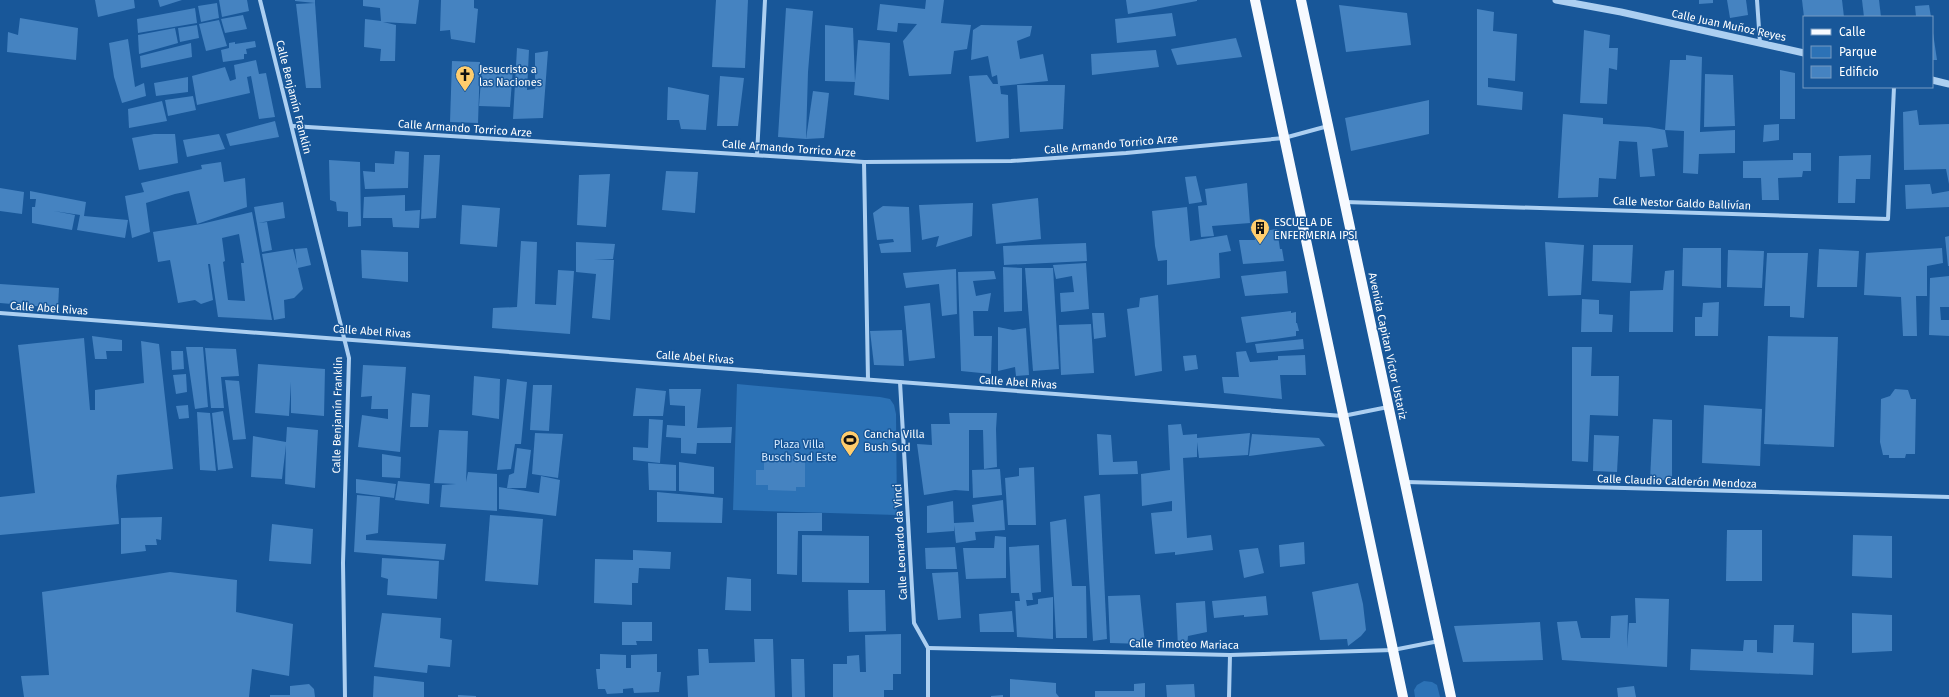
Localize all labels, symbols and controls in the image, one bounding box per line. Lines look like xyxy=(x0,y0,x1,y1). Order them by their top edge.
street label: Calle Juan Muñoz Reyes xyxy=(1670,7,1787,44)
legend xyxy=(1803,16,1933,88)
text: Calle xyxy=(1839,25,1866,39)
street label: Calle Benjamín Franklin xyxy=(273,39,314,155)
text: Parque xyxy=(1839,45,1877,59)
place label: Jesucristo a las Naciones xyxy=(479,63,542,89)
church icon: Jesucristo a las Naciones xyxy=(454,64,476,92)
text: Edificio xyxy=(1839,65,1879,79)
street label: Calle Armando Torrico Arze xyxy=(398,117,532,140)
street label: Calle Armando Torrico Arze xyxy=(1044,132,1178,157)
street label: Calle Armando Torrico Arze xyxy=(722,137,856,160)
street label: Calle Nestor Galdo Ballivían xyxy=(1613,195,1751,212)
place label: ESCUELA DE ENFERMERIA IPSI xyxy=(1274,216,1358,242)
building icon: ESCUELA DE ENFERMERIA IPSI xyxy=(1249,217,1271,245)
street label: Avenida Capitan Víctor Ustariz xyxy=(1366,271,1409,421)
street label: Calle Abel Rivas xyxy=(10,299,88,318)
street label: Calle Abel Rivas xyxy=(333,322,411,341)
street label: Calle Abel Rivas xyxy=(656,348,734,367)
street label: Calle Benjamín Franklin xyxy=(330,356,345,474)
street label: Calle Abel Rivas xyxy=(979,373,1057,392)
place label: Cancha Villa Bush Sud xyxy=(864,428,925,454)
sports icon: Cancha Villa Bush Sud xyxy=(839,429,861,457)
park label: Plaza Villa Busch Sud Este xyxy=(761,438,837,464)
street label: Calle Claudio Calderón Mendoza xyxy=(1597,472,1757,491)
street label: Calle Leonardo da Vinci xyxy=(891,483,910,601)
street label: Calle Timoteo Mariaca xyxy=(1129,637,1239,652)

